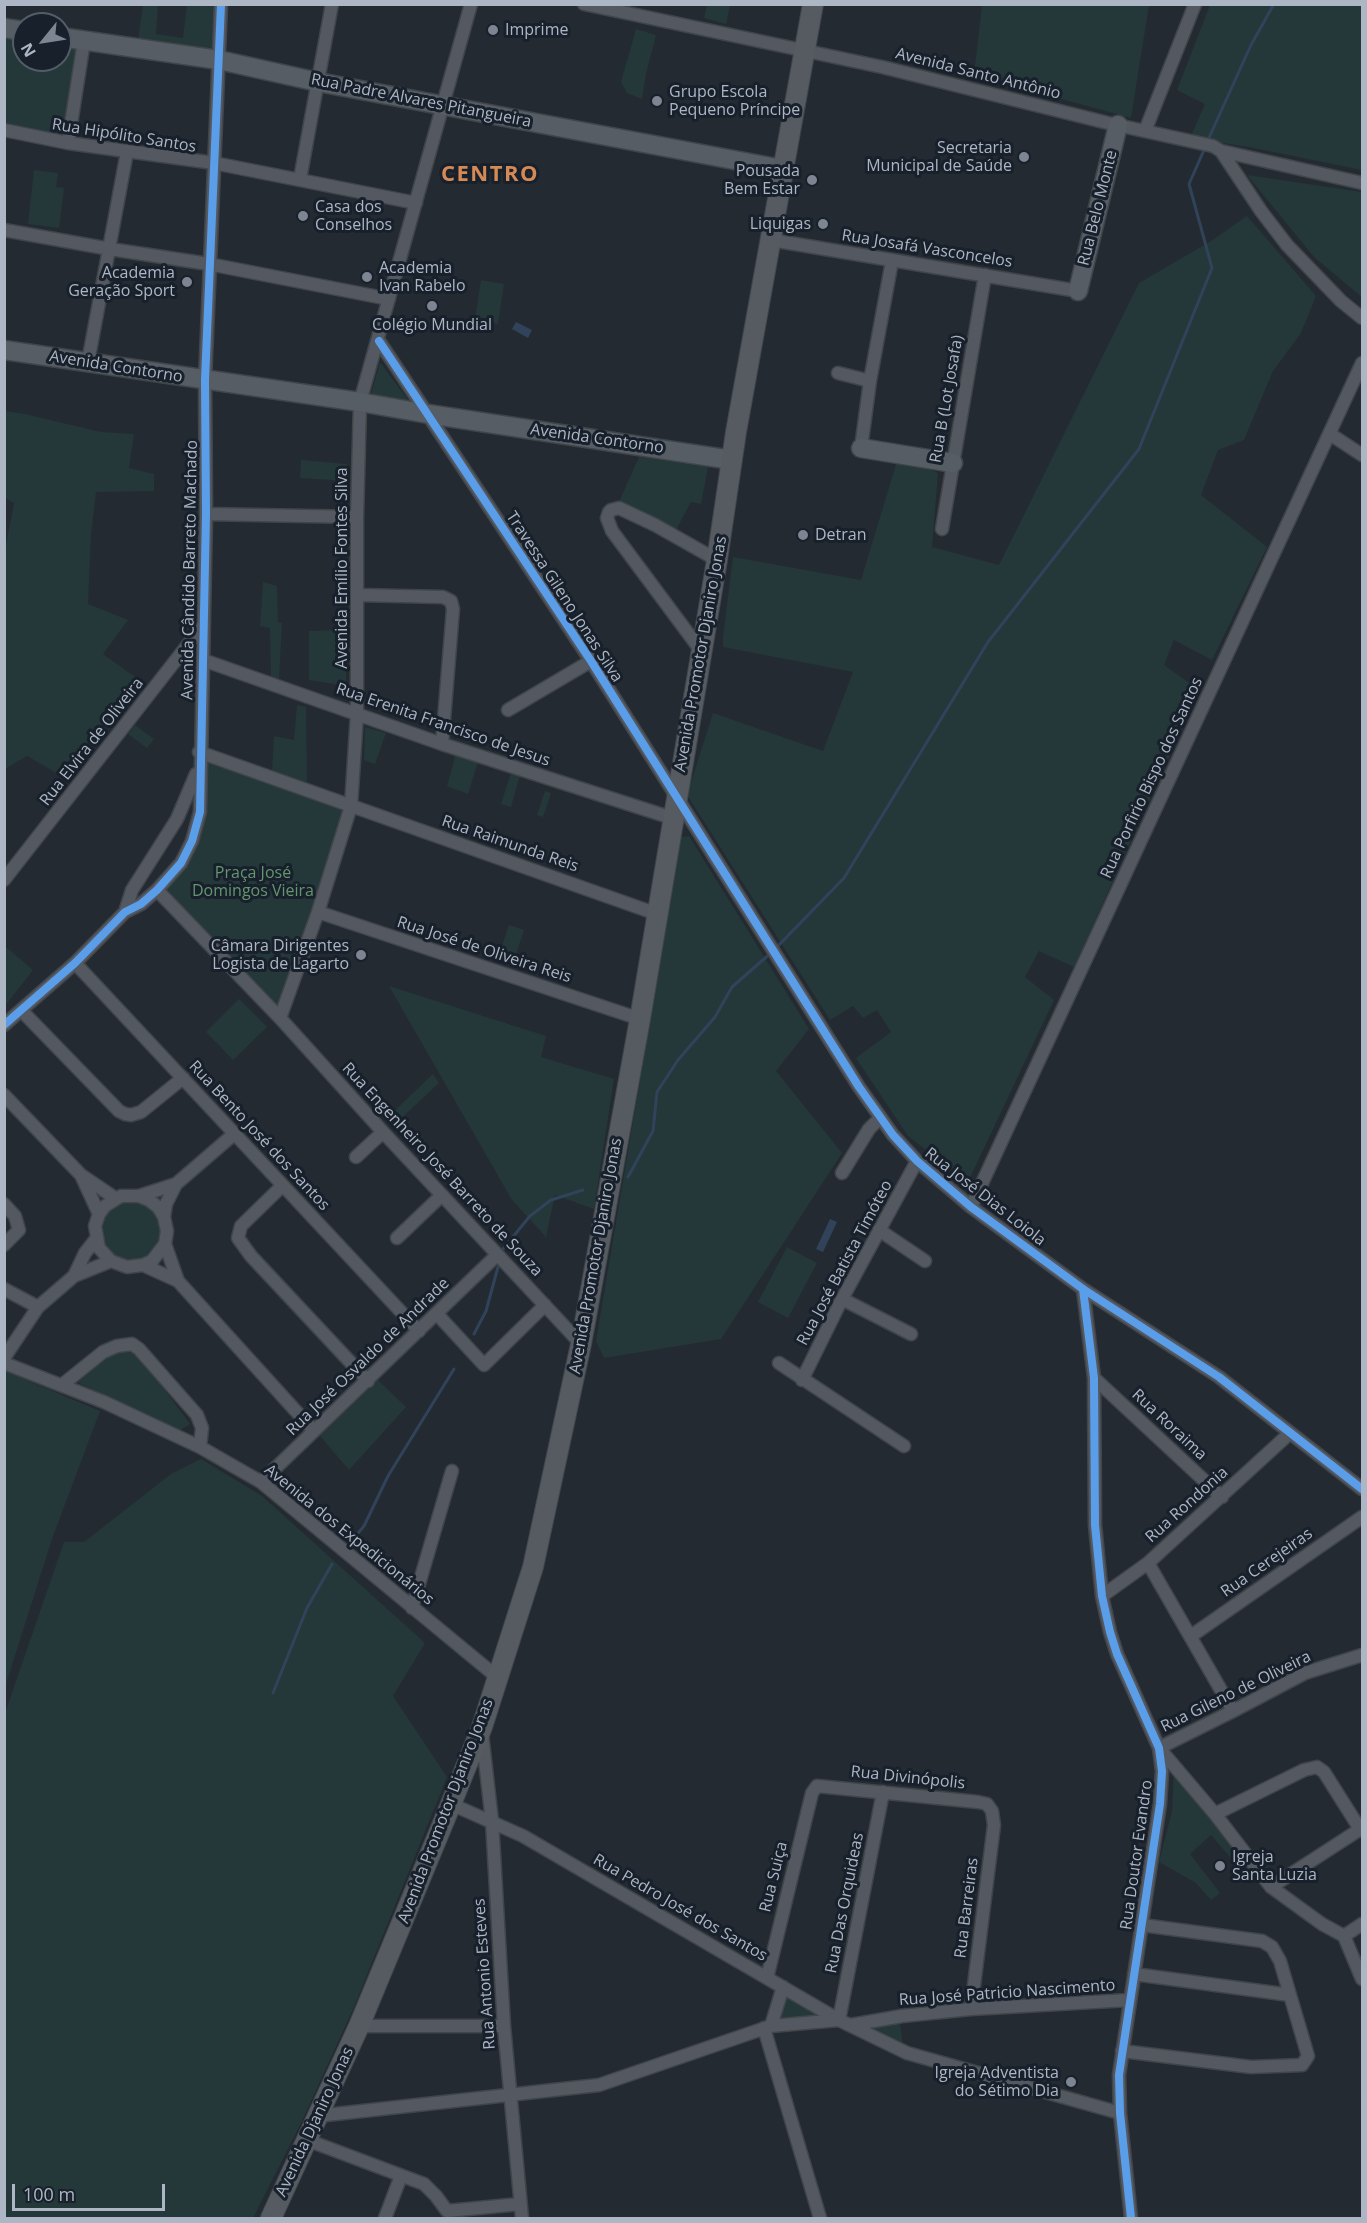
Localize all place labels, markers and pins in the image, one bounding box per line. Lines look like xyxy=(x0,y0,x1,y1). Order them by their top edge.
place label: Imprime xyxy=(505,20,568,40)
marker: Imprime xyxy=(486,23,500,37)
place label: Grupo Escola Pequeno Príncipe xyxy=(669,82,800,120)
marker: Grupo Escola Pequeno Príncipe xyxy=(650,94,664,108)
place label: Secretaria Municipal de Saúde xyxy=(866,138,1012,176)
marker: Secretaria Municipal de Saúde xyxy=(1017,150,1031,164)
place label: Pousada Bem Estar xyxy=(724,161,800,199)
marker: Pousada Bem Estar xyxy=(805,173,819,187)
place label: Casa dos Conselhos xyxy=(315,197,392,235)
marker: Casa dos Conselhos xyxy=(296,209,310,223)
place label: Liquigas xyxy=(750,214,811,234)
marker: Liquigas xyxy=(816,217,830,231)
place label: Academia Ivan Rabelo xyxy=(379,258,466,296)
place label: Academia Geração Sport xyxy=(68,263,175,301)
marker: Academia Ivan Rabelo xyxy=(360,270,374,284)
marker: Academia Geração Sport xyxy=(180,275,194,289)
marker: Colégio Mundial xyxy=(425,299,439,313)
place label: Colégio Mundial xyxy=(372,315,492,335)
place label: Detran xyxy=(815,525,867,545)
marker: Detran xyxy=(796,528,810,542)
place label: Câmara Dirigentes Logista de Lagarto xyxy=(211,936,349,974)
marker: Câmara Dirigentes Logista de Lagarto xyxy=(354,948,368,962)
place label: Igreja Santa Luzia xyxy=(1232,1847,1317,1885)
marker: Igreja Santa Luzia xyxy=(1213,1859,1227,1873)
place label: Igreja Adventista do Sétimo Dia xyxy=(935,2063,1059,2101)
marker: Igreja Adventista do Sétimo Dia xyxy=(1064,2075,1078,2089)

